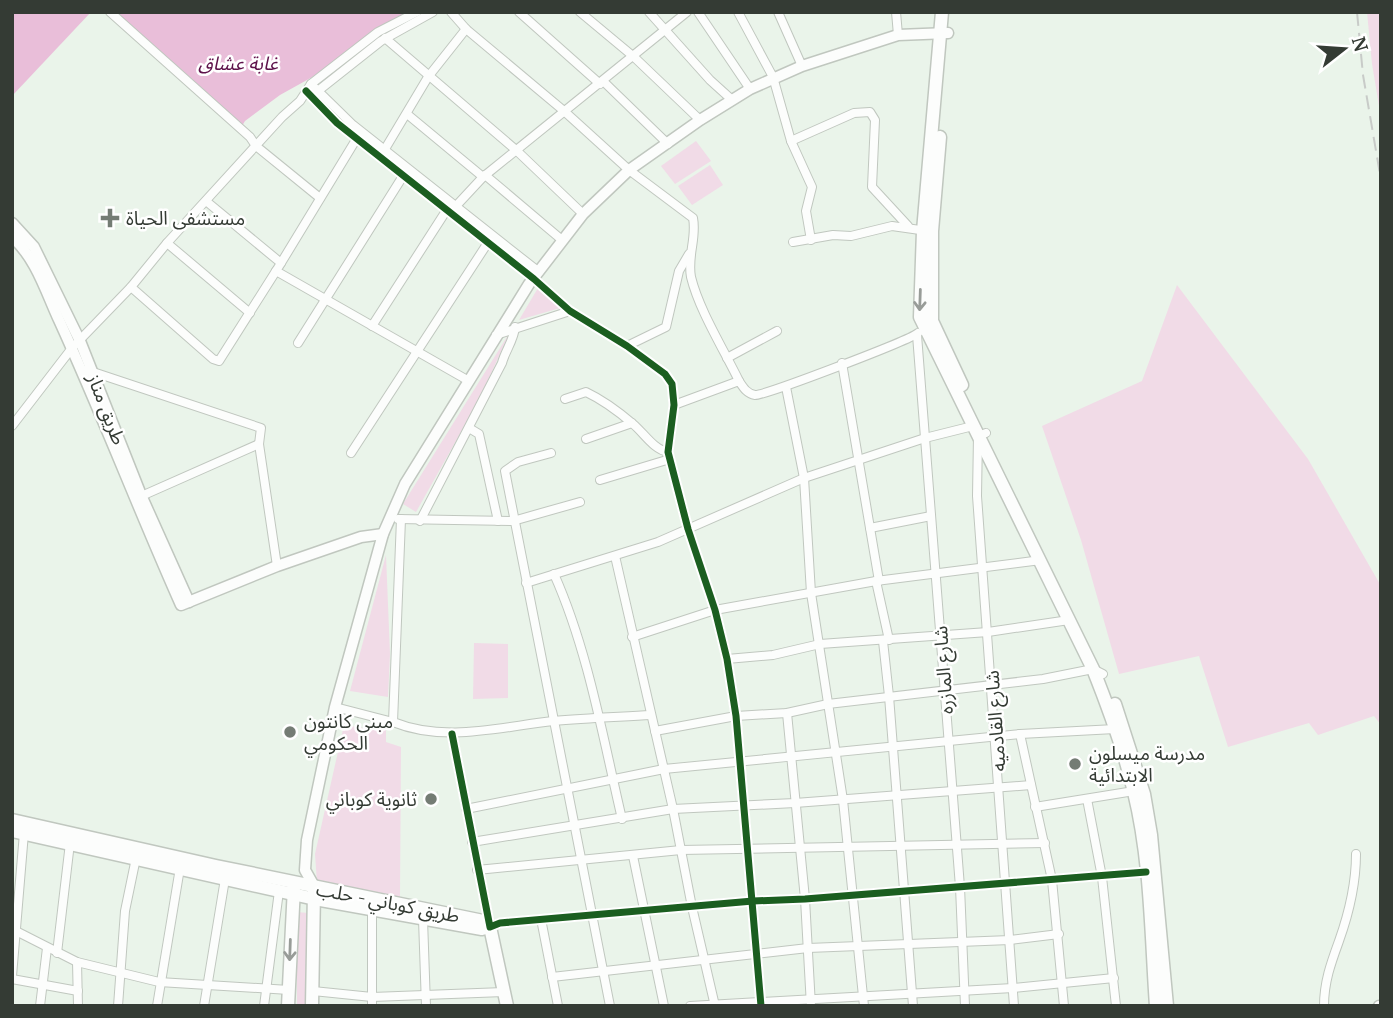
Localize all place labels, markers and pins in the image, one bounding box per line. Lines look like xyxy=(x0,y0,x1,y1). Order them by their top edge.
place label: مستشفى الحياة xyxy=(126,205,245,230)
marker: مستشفى الحياة xyxy=(100,208,120,228)
place label: مبنى كانتون الحكومي xyxy=(304,708,393,758)
marker: مبنى كانتون الحكومي xyxy=(282,724,298,740)
place label: مدرسة ميسلون الابتدائية xyxy=(1089,740,1205,787)
marker: مدرسة ميسلون الابتدائية xyxy=(1067,756,1083,772)
place label: ثانوية كوباني xyxy=(326,786,417,814)
marker: ثانوية كوباني xyxy=(423,791,439,807)

